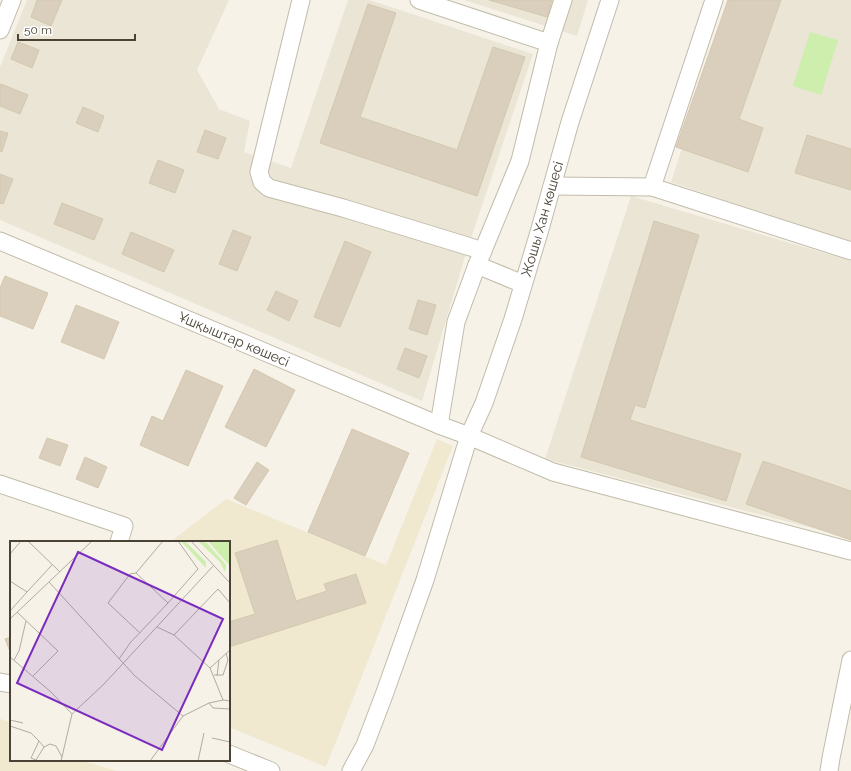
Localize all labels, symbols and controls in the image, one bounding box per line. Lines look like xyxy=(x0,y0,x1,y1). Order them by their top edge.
scale bar xyxy=(18,16,135,42)
text: 50 m xyxy=(24,23,52,37)
street label: Жошы Хан көшесі xyxy=(518,159,566,279)
street label: Ұшқыштар көшесі xyxy=(176,308,292,370)
inset map xyxy=(10,541,230,761)

